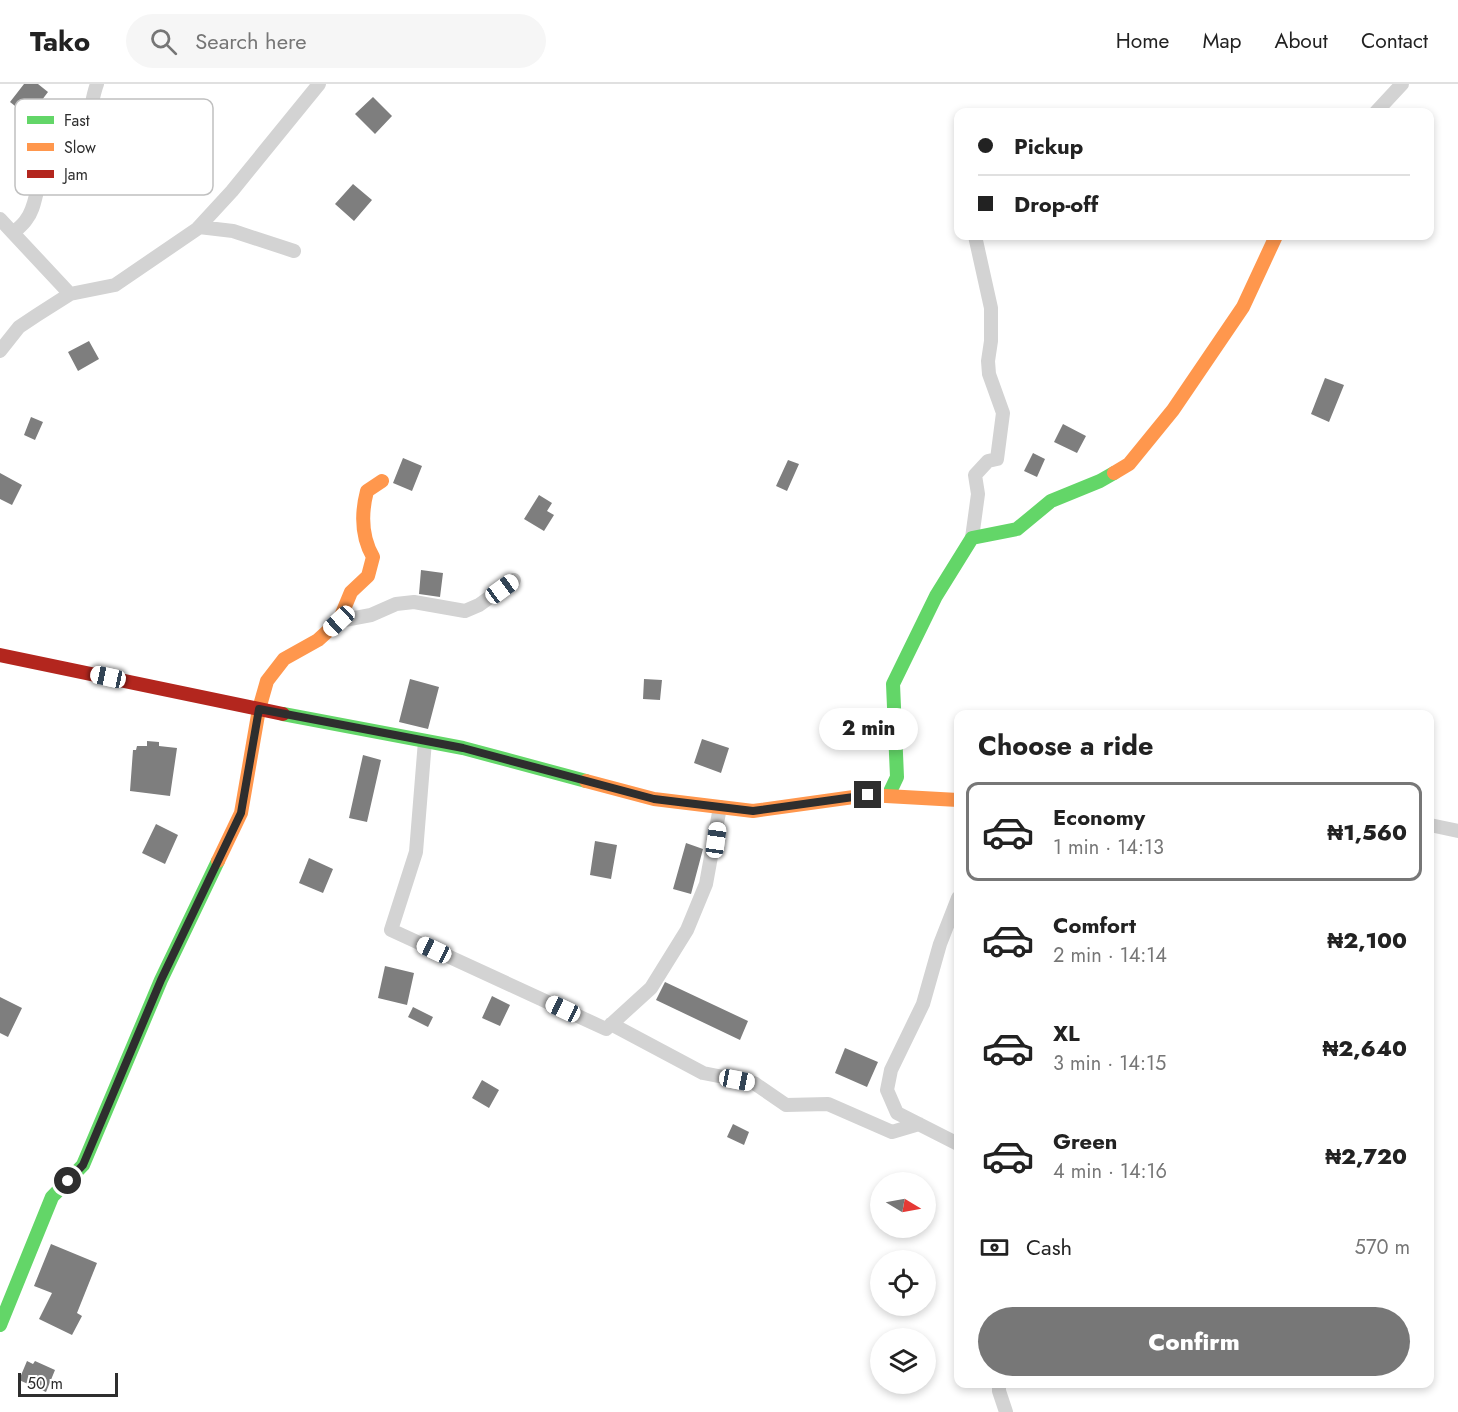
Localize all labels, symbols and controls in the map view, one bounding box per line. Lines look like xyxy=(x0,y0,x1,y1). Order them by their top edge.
search box xyxy=(126,14,546,68)
text: Tako xyxy=(30,21,90,62)
icon: search xyxy=(147,25,180,58)
text: Search here xyxy=(195,25,307,57)
text: Home xyxy=(1116,26,1169,56)
text: Map xyxy=(1202,26,1242,56)
text: About xyxy=(1275,26,1328,56)
text: Contact xyxy=(1361,26,1428,56)
legend xyxy=(15,99,213,195)
text: Fast xyxy=(64,109,90,132)
text: Pickup xyxy=(1014,130,1083,162)
text: Slow xyxy=(64,136,96,159)
text: Jam xyxy=(62,163,88,186)
text: Drop-off xyxy=(1014,188,1098,220)
car xyxy=(482,571,522,607)
car xyxy=(320,602,358,640)
car xyxy=(89,664,127,690)
callout: 2 min xyxy=(818,708,918,750)
text: 2 min xyxy=(842,714,895,743)
text: Choose a ride xyxy=(978,726,1153,765)
route end xyxy=(854,781,881,808)
text: Economy xyxy=(1053,801,1145,833)
icon: car xyxy=(981,805,1035,859)
text: ₦1,560 xyxy=(1327,816,1407,848)
car xyxy=(705,821,727,859)
text: 1 min · 14:13 xyxy=(1053,833,1164,862)
text: Comfort xyxy=(1053,909,1136,941)
icon: car xyxy=(981,913,1035,967)
text: ₦2,100 xyxy=(1327,924,1407,956)
car xyxy=(414,934,454,966)
text: 2 min · 14:14 xyxy=(1053,941,1167,970)
car xyxy=(543,993,583,1025)
text: XL xyxy=(1053,1017,1080,1049)
icon: car xyxy=(981,1021,1035,1075)
text: ₦2,640 xyxy=(1322,1032,1407,1064)
text: 3 min · 14:15 xyxy=(1053,1049,1166,1078)
car xyxy=(718,1068,756,1092)
text: Green xyxy=(1053,1125,1117,1157)
icon: car xyxy=(981,1129,1035,1183)
text: ₦2,720 xyxy=(1325,1140,1407,1172)
text: 4 min · 14:16 xyxy=(1053,1157,1167,1186)
route start xyxy=(54,1167,81,1194)
north arrow xyxy=(870,1172,936,1238)
map controls xyxy=(870,1172,936,1394)
icon: cash xyxy=(978,1231,1011,1264)
text: Cash xyxy=(1026,1231,1072,1263)
text: 570 m xyxy=(1355,1233,1410,1262)
button: locate xyxy=(870,1250,936,1316)
button: Confirm xyxy=(978,1307,1410,1376)
button: layers xyxy=(870,1328,936,1394)
scale bar xyxy=(18,1370,118,1398)
text: 50 m xyxy=(27,1372,63,1395)

